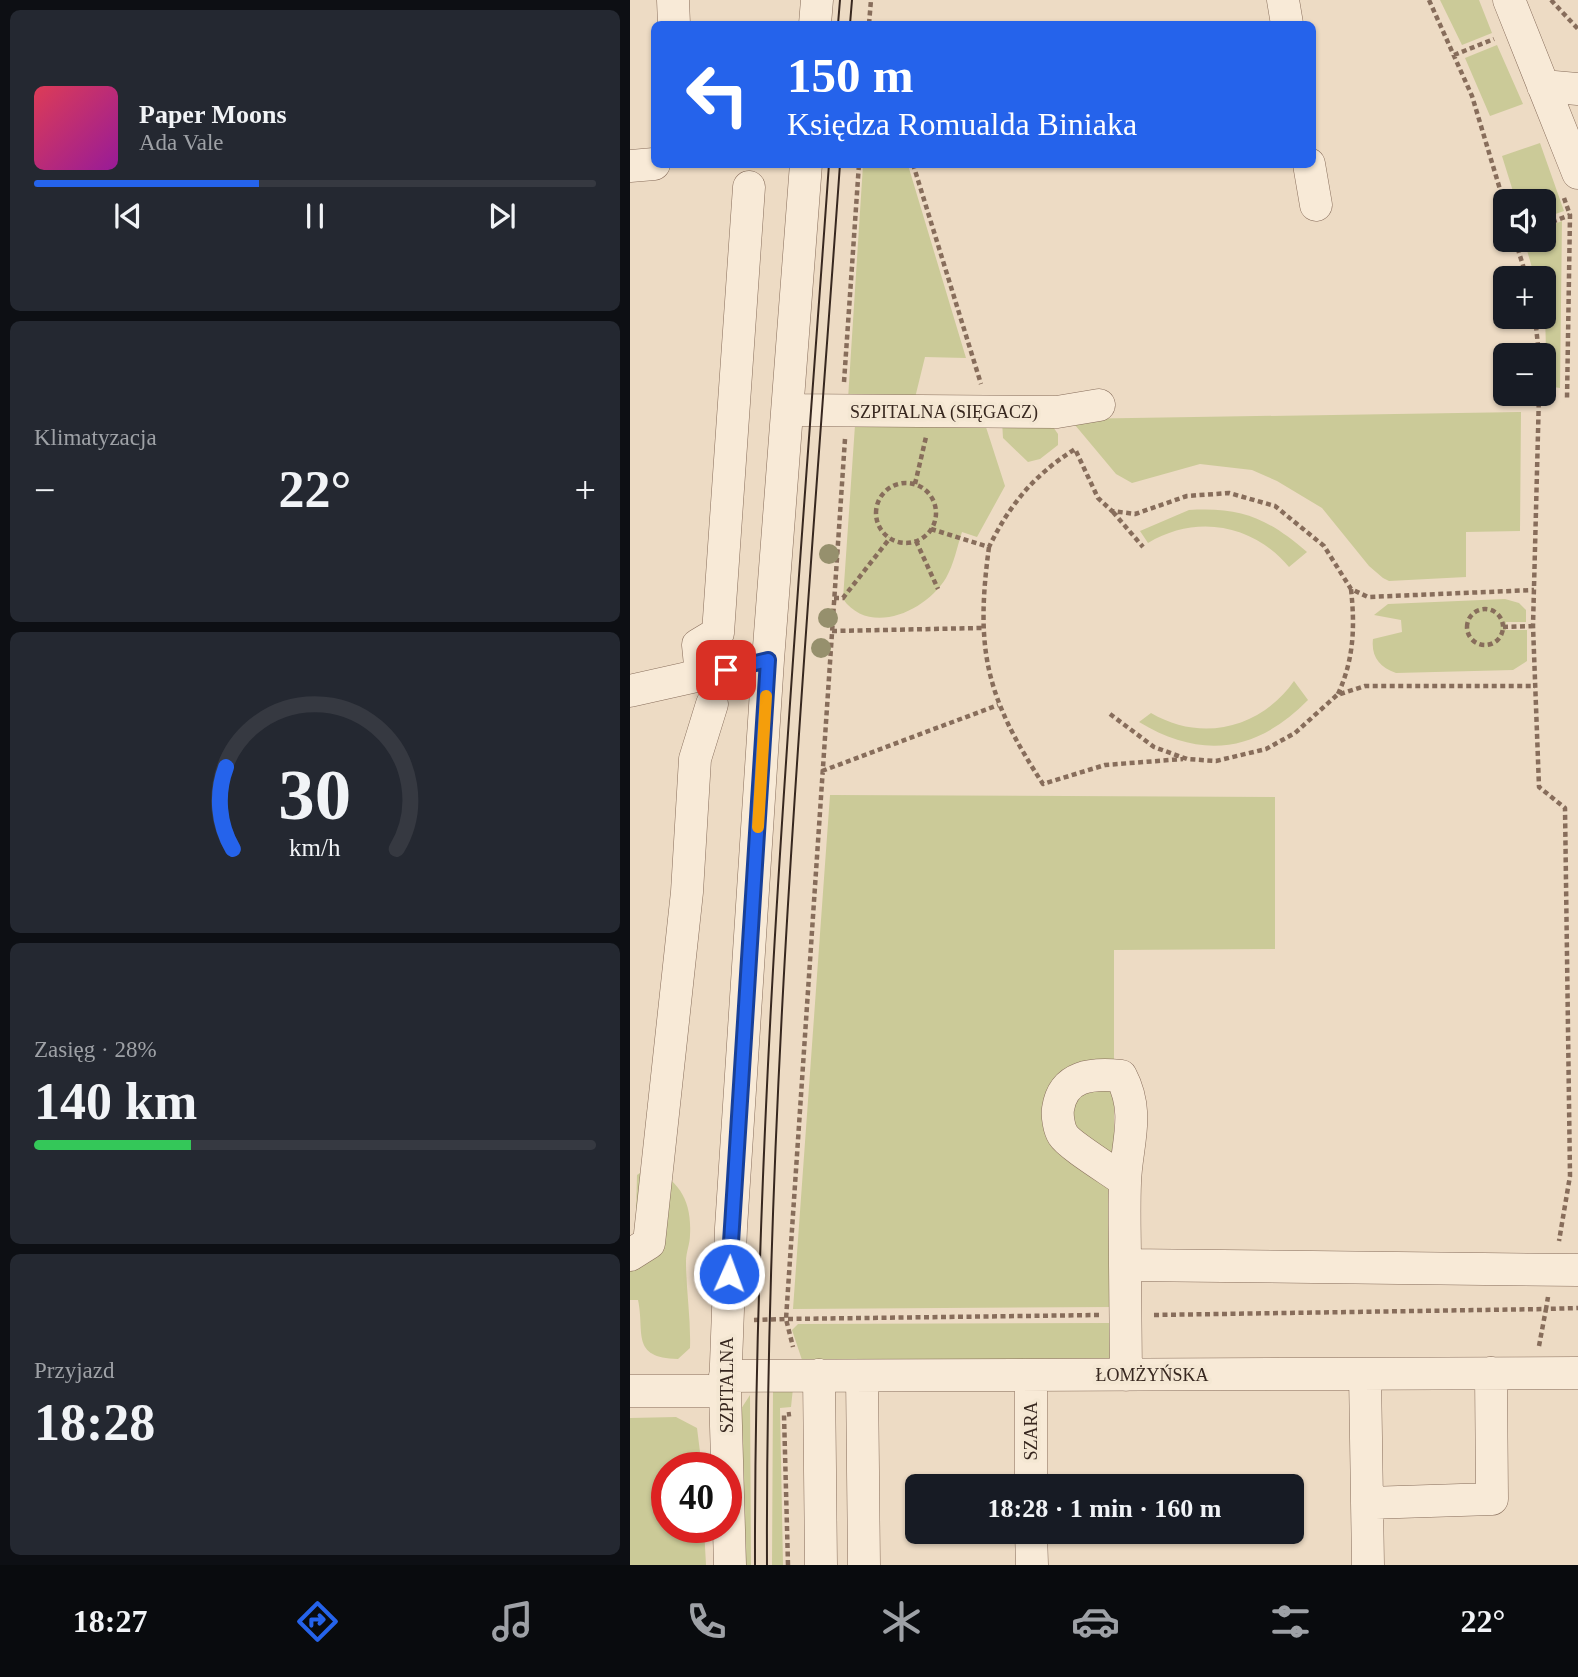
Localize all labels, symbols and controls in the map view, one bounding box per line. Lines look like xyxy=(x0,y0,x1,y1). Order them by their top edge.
text: 150 m xyxy=(787,48,914,103)
icon: left xyxy=(672,49,763,140)
text: Paper Moons xyxy=(139,100,287,129)
text: Księdza Romualda Biniaka xyxy=(787,106,1137,142)
text: Ada Vale xyxy=(139,130,224,155)
map controls xyxy=(1493,189,1556,406)
button: sound xyxy=(1493,189,1556,252)
icon: previous xyxy=(109,197,147,235)
icon: pause xyxy=(296,197,334,235)
icon: next xyxy=(483,197,521,235)
button: + xyxy=(1493,266,1556,329)
button: − xyxy=(1493,343,1556,406)
street label: SZPITALNA (SIĘGACZ) xyxy=(850,402,1038,423)
text: Klimatyzacja xyxy=(34,425,157,450)
text: 22° xyxy=(279,461,351,518)
text: − xyxy=(34,469,55,511)
text: + xyxy=(575,469,596,511)
pin xyxy=(696,640,756,700)
icon: arrive xyxy=(707,651,745,689)
text: 30 xyxy=(279,754,351,835)
text: km/h xyxy=(289,833,341,860)
text: Zasięg · 28% xyxy=(34,1037,157,1062)
text: 140 km xyxy=(34,1073,197,1130)
position arrow xyxy=(692,1237,766,1311)
street label: SZPITALNA xyxy=(717,1337,737,1433)
text: Przyjazd xyxy=(34,1358,114,1383)
street label: ŁOMŻYŃSKA xyxy=(1095,1364,1209,1385)
text: 18:28 xyxy=(34,1394,155,1451)
street label: SZARA xyxy=(1021,1401,1041,1461)
speed limit sign: 40 xyxy=(651,1452,742,1543)
text: 18:28 · 1 min · 160 m xyxy=(988,1494,1222,1523)
icon: directions xyxy=(293,1597,342,1646)
icon: music xyxy=(488,1597,537,1646)
icon: phone xyxy=(682,1597,731,1646)
icon: climate xyxy=(877,1597,926,1646)
icon: car xyxy=(1071,1597,1120,1646)
icon: filters xyxy=(1266,1597,1315,1646)
text: 18:27 xyxy=(73,1603,147,1639)
text: 22° xyxy=(1460,1603,1505,1639)

